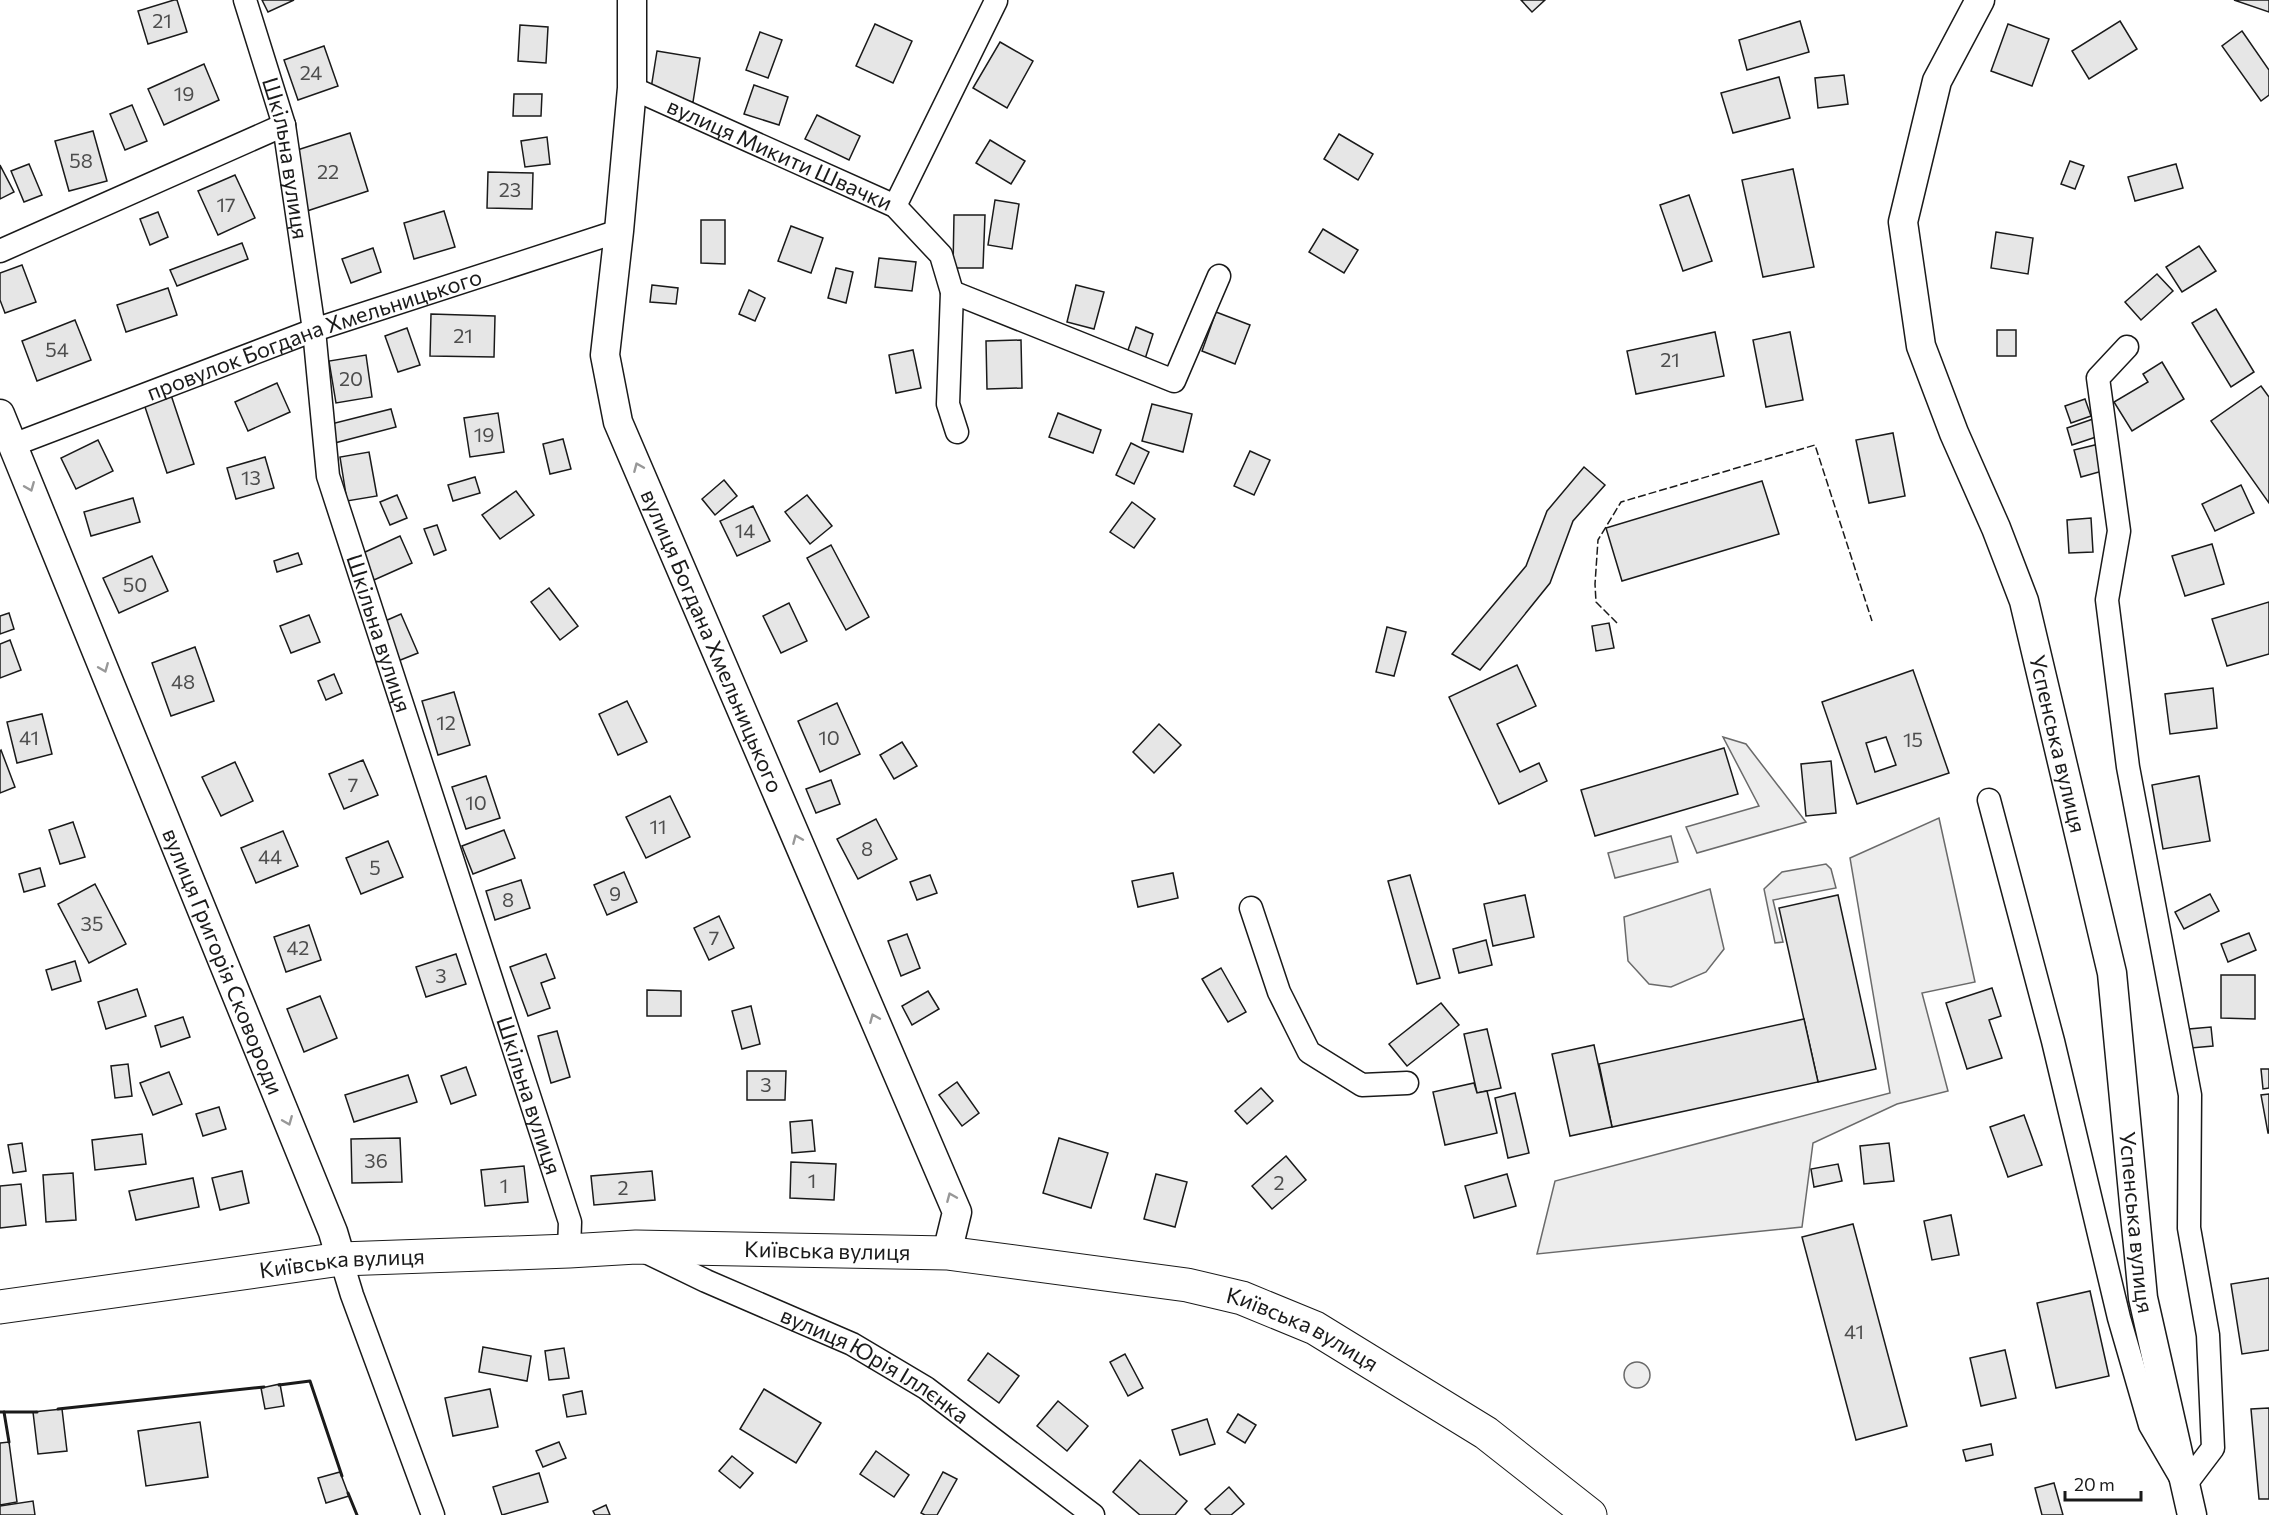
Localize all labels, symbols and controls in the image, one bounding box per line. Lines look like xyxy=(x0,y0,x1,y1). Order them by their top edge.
house number: 21 xyxy=(152,8,172,32)
house number: 24 xyxy=(300,60,322,84)
street label: Шкільна вулиця xyxy=(257,74,315,241)
house number: 19 xyxy=(174,81,194,105)
street label: вулиця Микити Швачки xyxy=(663,92,897,216)
house number: 58 xyxy=(69,148,93,172)
house number: 22 xyxy=(317,159,339,183)
house number: 23 xyxy=(499,177,521,201)
house number: 17 xyxy=(216,192,236,216)
street label: провулок Богдана Хмельницького xyxy=(143,262,485,406)
house number: 21 xyxy=(453,323,473,347)
house number: 54 xyxy=(45,337,69,361)
house number: 21 xyxy=(1660,347,1680,371)
house number: 20 xyxy=(339,366,363,390)
house number: 19 xyxy=(474,422,494,446)
one-way arrow xyxy=(633,462,645,473)
house number: 13 xyxy=(241,465,261,489)
one-way arrow xyxy=(23,481,35,492)
street label: вулиця Богдана Хмельницького xyxy=(636,485,789,797)
house number: 14 xyxy=(735,518,755,542)
street label: Шкільна вулиця xyxy=(341,551,418,715)
house number: 50 xyxy=(123,572,147,596)
street label: Успенська вулиця xyxy=(2024,652,2092,835)
one-way arrow xyxy=(97,662,109,673)
house number: 48 xyxy=(171,669,195,693)
house number: 12 xyxy=(436,710,456,734)
house number: 41 xyxy=(19,725,39,749)
house number: 10 xyxy=(818,725,840,749)
house number: 15 xyxy=(1903,727,1923,751)
house number: 7 xyxy=(348,772,358,796)
house number: 10 xyxy=(465,790,487,814)
house number: 11 xyxy=(649,814,667,838)
street label: вулиця Григорія Сковороди xyxy=(157,824,290,1098)
one-way arrow xyxy=(792,834,804,845)
house number: 8 xyxy=(861,836,873,860)
house number: 44 xyxy=(258,844,282,868)
house number: 5 xyxy=(369,855,381,879)
house number: 9 xyxy=(609,881,621,905)
house number: 8 xyxy=(502,887,514,911)
house number: 35 xyxy=(81,911,103,935)
house number: 7 xyxy=(709,925,719,949)
house number: 42 xyxy=(287,935,309,959)
house number: 3 xyxy=(435,963,447,987)
street label: Шкільна вулиця xyxy=(491,1013,568,1178)
one-way arrow xyxy=(869,1014,881,1025)
house number: 3 xyxy=(760,1072,772,1096)
one-way arrow xyxy=(281,1115,293,1126)
street label: Успенська вулиця xyxy=(2114,1131,2160,1316)
house number: 36 xyxy=(364,1148,388,1172)
house number: 1 xyxy=(808,1168,816,1192)
house number: 2 xyxy=(1273,1170,1285,1194)
house number: 1 xyxy=(500,1173,508,1197)
house number: 2 xyxy=(617,1175,629,1199)
one-way arrow xyxy=(946,1193,958,1204)
street label: Київська вулиця xyxy=(744,1235,911,1265)
street label: Київська вулиця xyxy=(257,1242,425,1283)
street label: Київська вулиця xyxy=(1224,1281,1384,1377)
street label: вулиця Юрія Іллєнка xyxy=(777,1301,975,1429)
house number: 41 xyxy=(1844,1319,1864,1343)
scale bar xyxy=(2065,1464,2142,1502)
text: 20 m xyxy=(2074,1473,2115,1495)

